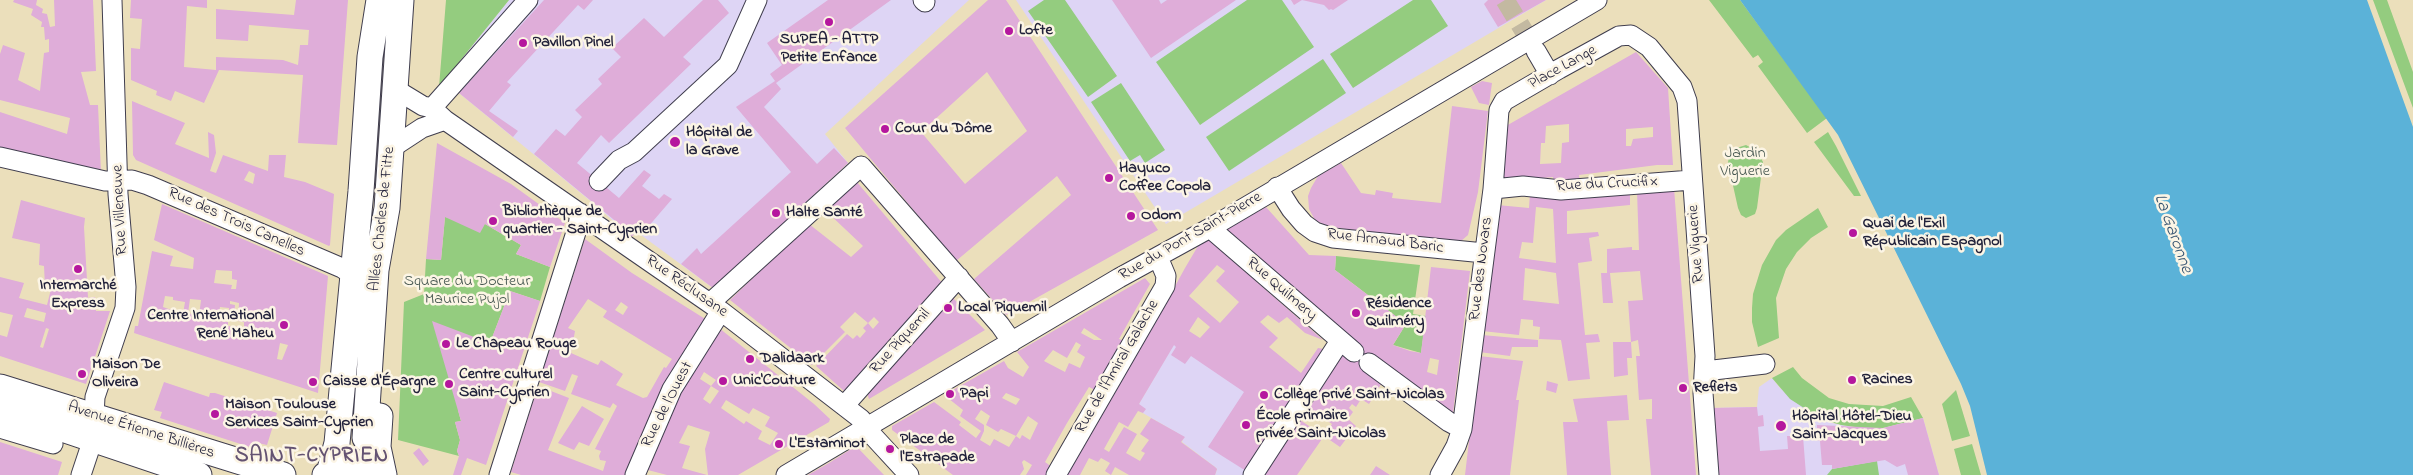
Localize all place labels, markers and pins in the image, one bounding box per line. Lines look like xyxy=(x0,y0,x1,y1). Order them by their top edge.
marker: SUPEA - ATTP Petite Enfance xyxy=(823,16,835,28)
place label: Lofte xyxy=(1019,21,1053,41)
marker: Lofte xyxy=(1003,25,1015,37)
place label: SUPEA - ATTP Petite Enfance xyxy=(780,30,878,68)
place label: Pavillon Pinel xyxy=(533,33,614,53)
marker: Pavillon Pinel xyxy=(517,37,529,49)
place label: Cour du Dôme xyxy=(895,119,992,139)
place label: Hôpital de la Grave xyxy=(686,123,752,161)
marker: Cour du Dôme xyxy=(879,123,891,135)
marker: Hôpital de la Grave xyxy=(668,135,682,149)
place label: Hayuco Coffee Copola xyxy=(1119,159,1211,197)
marker: Hayuco Coffee Copola xyxy=(1103,172,1115,184)
place label: Bibliothèque de quartier - Saint-Cyprien xyxy=(503,202,657,240)
place label: Halte Santé xyxy=(786,203,863,223)
place label: Odom xyxy=(1141,206,1181,226)
marker: Halte Santé xyxy=(770,207,782,219)
marker: Odom xyxy=(1125,210,1137,222)
place label: Quai de l'Exil Républicain Espagnol xyxy=(1863,214,2002,252)
marker: Bibliothèque de quartier - Saint-Cyprien xyxy=(487,215,499,227)
marker: Quai de l'Exil Républicain Espagnol xyxy=(1847,227,1859,239)
marker: Intermarché Express xyxy=(72,263,84,275)
place label: Intermarché Express xyxy=(39,276,117,314)
place label: Résidence Quilméry xyxy=(1366,294,1431,332)
place label: Local Piquemil xyxy=(958,298,1047,318)
marker: Local Piquemil xyxy=(942,302,954,314)
place label: Centre International René Maheu xyxy=(147,306,274,344)
marker: Résidence Quilméry xyxy=(1350,307,1362,319)
marker: Centre International René Maheu xyxy=(278,319,290,331)
place label: Le Chapeau Rouge xyxy=(456,334,576,354)
marker: Le Chapeau Rouge xyxy=(440,338,452,350)
place label: Dalidaark xyxy=(760,349,824,369)
marker: Dalidaark xyxy=(744,353,756,365)
place label: Maison De Oliveira xyxy=(92,355,160,393)
place label: Centre culturel Saint-Cyprien xyxy=(459,365,553,403)
marker: Maison De Oliveira xyxy=(76,368,88,380)
place label: Racines xyxy=(1862,370,1913,390)
place label: Unic'Couture xyxy=(733,371,815,391)
place label: Caisse d'Épargne xyxy=(323,372,436,392)
marker: Racines xyxy=(1846,374,1858,386)
marker: Unic'Couture xyxy=(717,375,729,387)
marker: Caisse d'Épargne xyxy=(307,376,319,388)
marker: Centre culturel Saint-Cyprien xyxy=(443,378,455,390)
place label: Reflets xyxy=(1693,378,1738,398)
marker: Reflets xyxy=(1677,382,1689,394)
place label: Papi xyxy=(960,384,989,404)
place label: Collège privé Saint-Nicolas xyxy=(1274,385,1445,405)
marker: Papi xyxy=(944,388,956,400)
marker: Collège privé Saint-Nicolas xyxy=(1258,389,1270,401)
place label: Maison Toulouse Services Saint-Cyprien xyxy=(225,395,373,433)
place label: École primaire privée Saint-Nicolas xyxy=(1256,406,1386,444)
place label: Hôpital Hôtel-Dieu Saint-Jacques xyxy=(1792,407,1912,445)
marker: Maison Toulouse Services Saint-Cyprien xyxy=(209,408,221,420)
marker: École primaire privée Saint-Nicolas xyxy=(1240,419,1252,431)
marker: Hôpital Hôtel-Dieu Saint-Jacques xyxy=(1774,419,1788,433)
place label: Place de l'Estrapade xyxy=(900,430,975,468)
place label: L'Estaminot xyxy=(789,434,865,454)
marker: L'Estaminot xyxy=(773,438,785,450)
marker: Place de l'Estrapade xyxy=(884,443,896,455)

